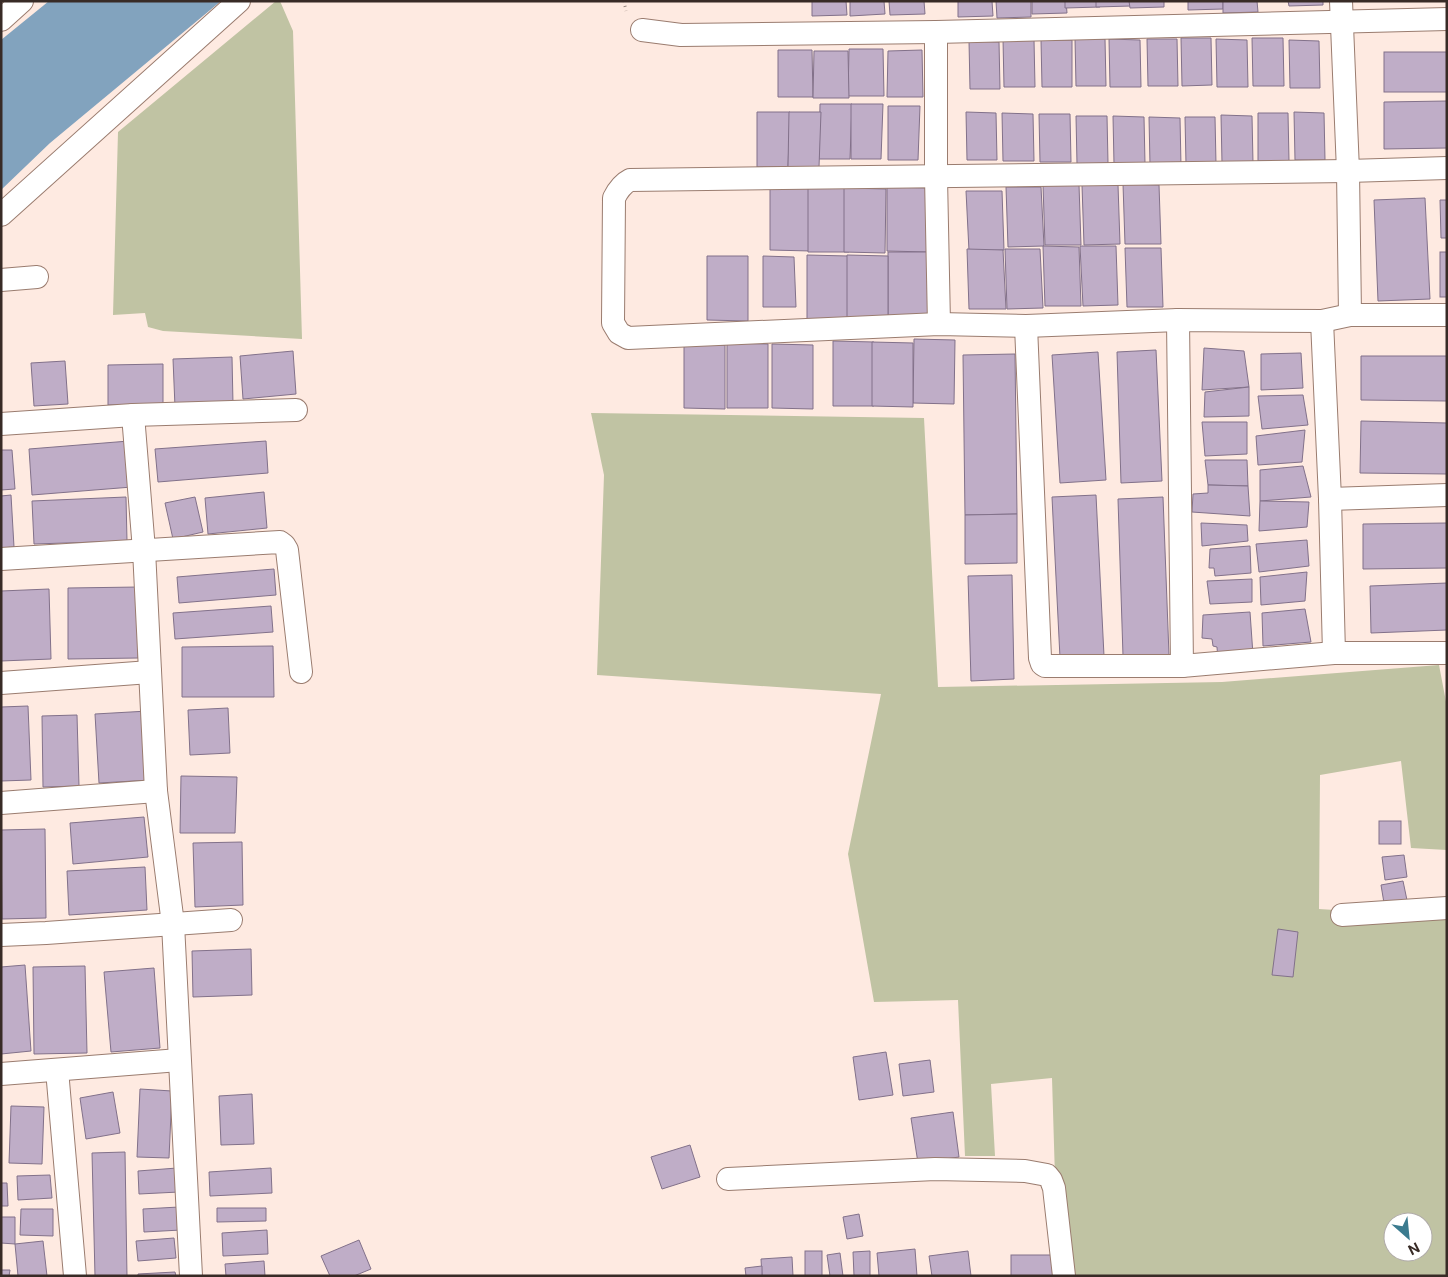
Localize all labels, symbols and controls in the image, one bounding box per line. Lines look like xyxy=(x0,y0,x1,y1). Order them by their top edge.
north arrow xyxy=(1383,1212,1433,1262)
text: N xyxy=(1405,1239,1422,1258)

